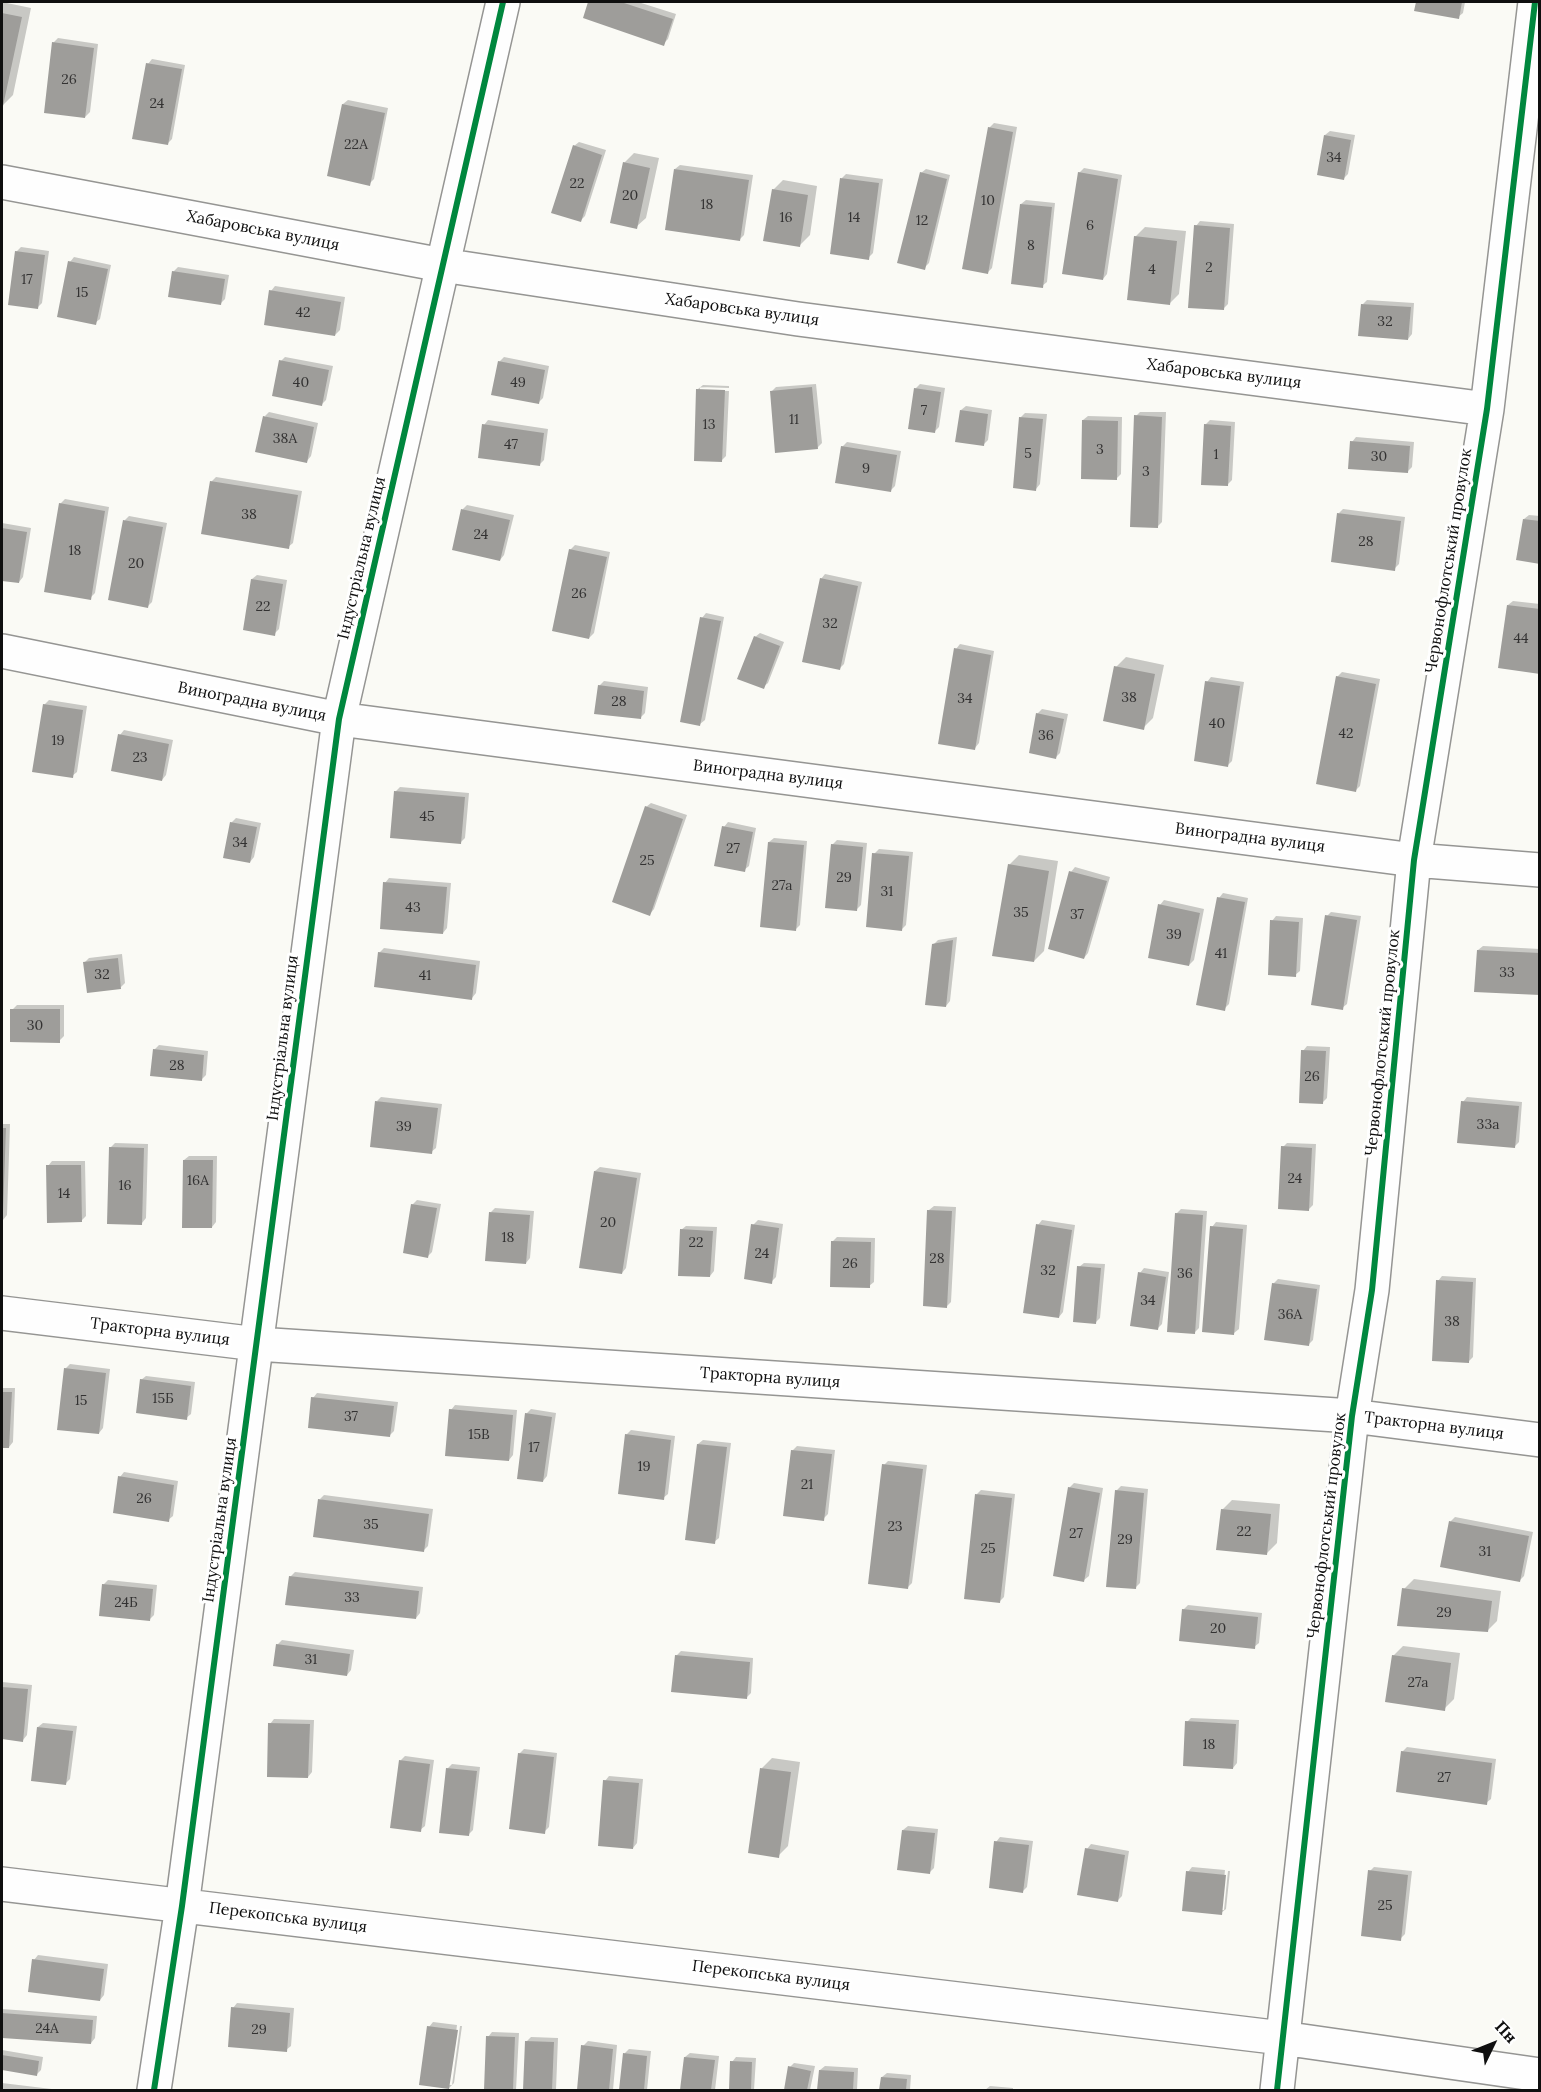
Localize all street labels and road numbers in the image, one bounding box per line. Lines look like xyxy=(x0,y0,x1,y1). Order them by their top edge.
street label: Хабаровська вулиця xyxy=(185,207,341,255)
street label: Хабаровська вулиця xyxy=(664,290,820,330)
street label: Хабаровська вулиця xyxy=(1146,355,1302,393)
street label: Червонофлотський провулок xyxy=(1422,447,1476,675)
street label: Індустріальна вулиця xyxy=(334,475,390,641)
street label: Виноградна вулиця xyxy=(176,678,328,726)
street label: Виноградна вулиця xyxy=(692,756,844,794)
street label: Виноградна вулиця xyxy=(1174,819,1326,857)
street label: Червонофлотський провулок xyxy=(1362,929,1404,1157)
street label: Індустріальна вулиця xyxy=(263,954,303,1122)
street label: Тракторна вулиця xyxy=(89,1314,231,1350)
street label: Тракторна вулиця xyxy=(699,1364,841,1392)
street label: Тракторна вулиця xyxy=(1363,1408,1505,1444)
street label: Червонофлотський провулок xyxy=(1304,1412,1350,1640)
street label: Індустріальна вулиця xyxy=(199,1436,241,1604)
street label: Перекопська вулиця xyxy=(208,1899,368,1937)
street label: Перекопська вулиця xyxy=(691,1957,851,1995)

